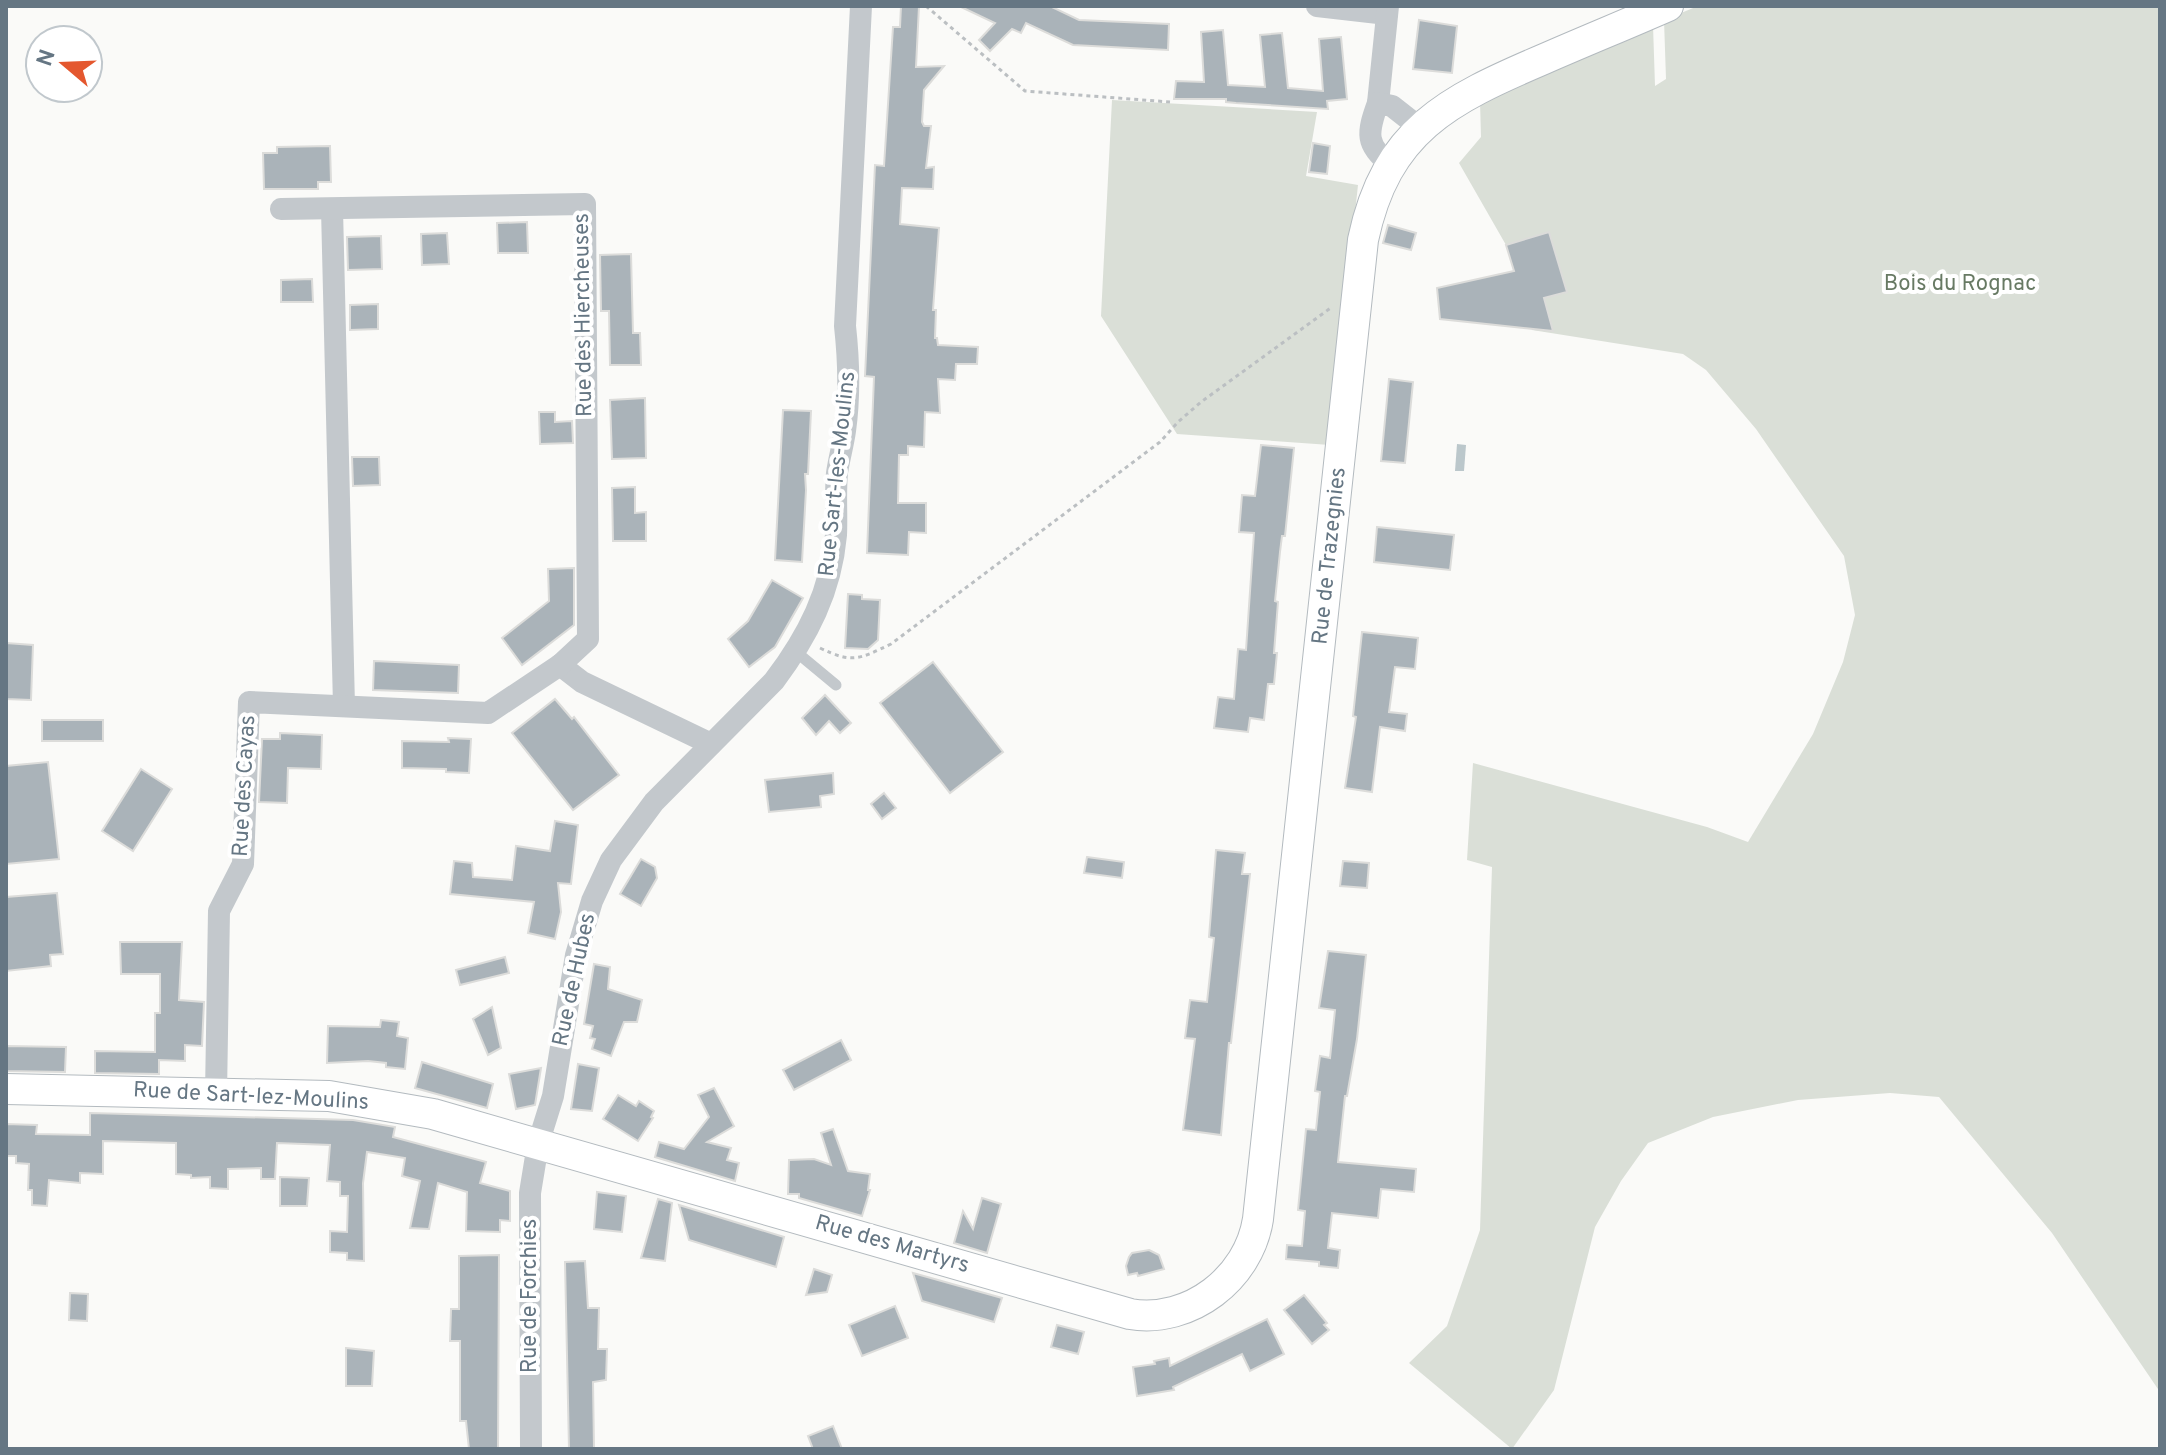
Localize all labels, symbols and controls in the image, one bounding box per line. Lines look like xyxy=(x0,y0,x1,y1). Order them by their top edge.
north arrow xyxy=(24,24,104,104)
text: N xyxy=(32,46,63,70)
street label: Rue des Hiercheuses xyxy=(569,213,599,417)
park label: Bois du Rognac xyxy=(1884,271,2036,298)
street label: Rue Sart-les-Moulins xyxy=(814,370,862,578)
street label: Rue de Trazegnies xyxy=(1307,466,1353,646)
street label: Rue des Cayas xyxy=(228,714,262,858)
street label: Rue de Hubes xyxy=(548,911,602,1049)
street label: Rue de Sart-lez-Moulins xyxy=(132,1077,370,1117)
street label: Rue des Martyrs xyxy=(812,1210,972,1280)
street label: Rue de Forchies xyxy=(517,1219,544,1373)

